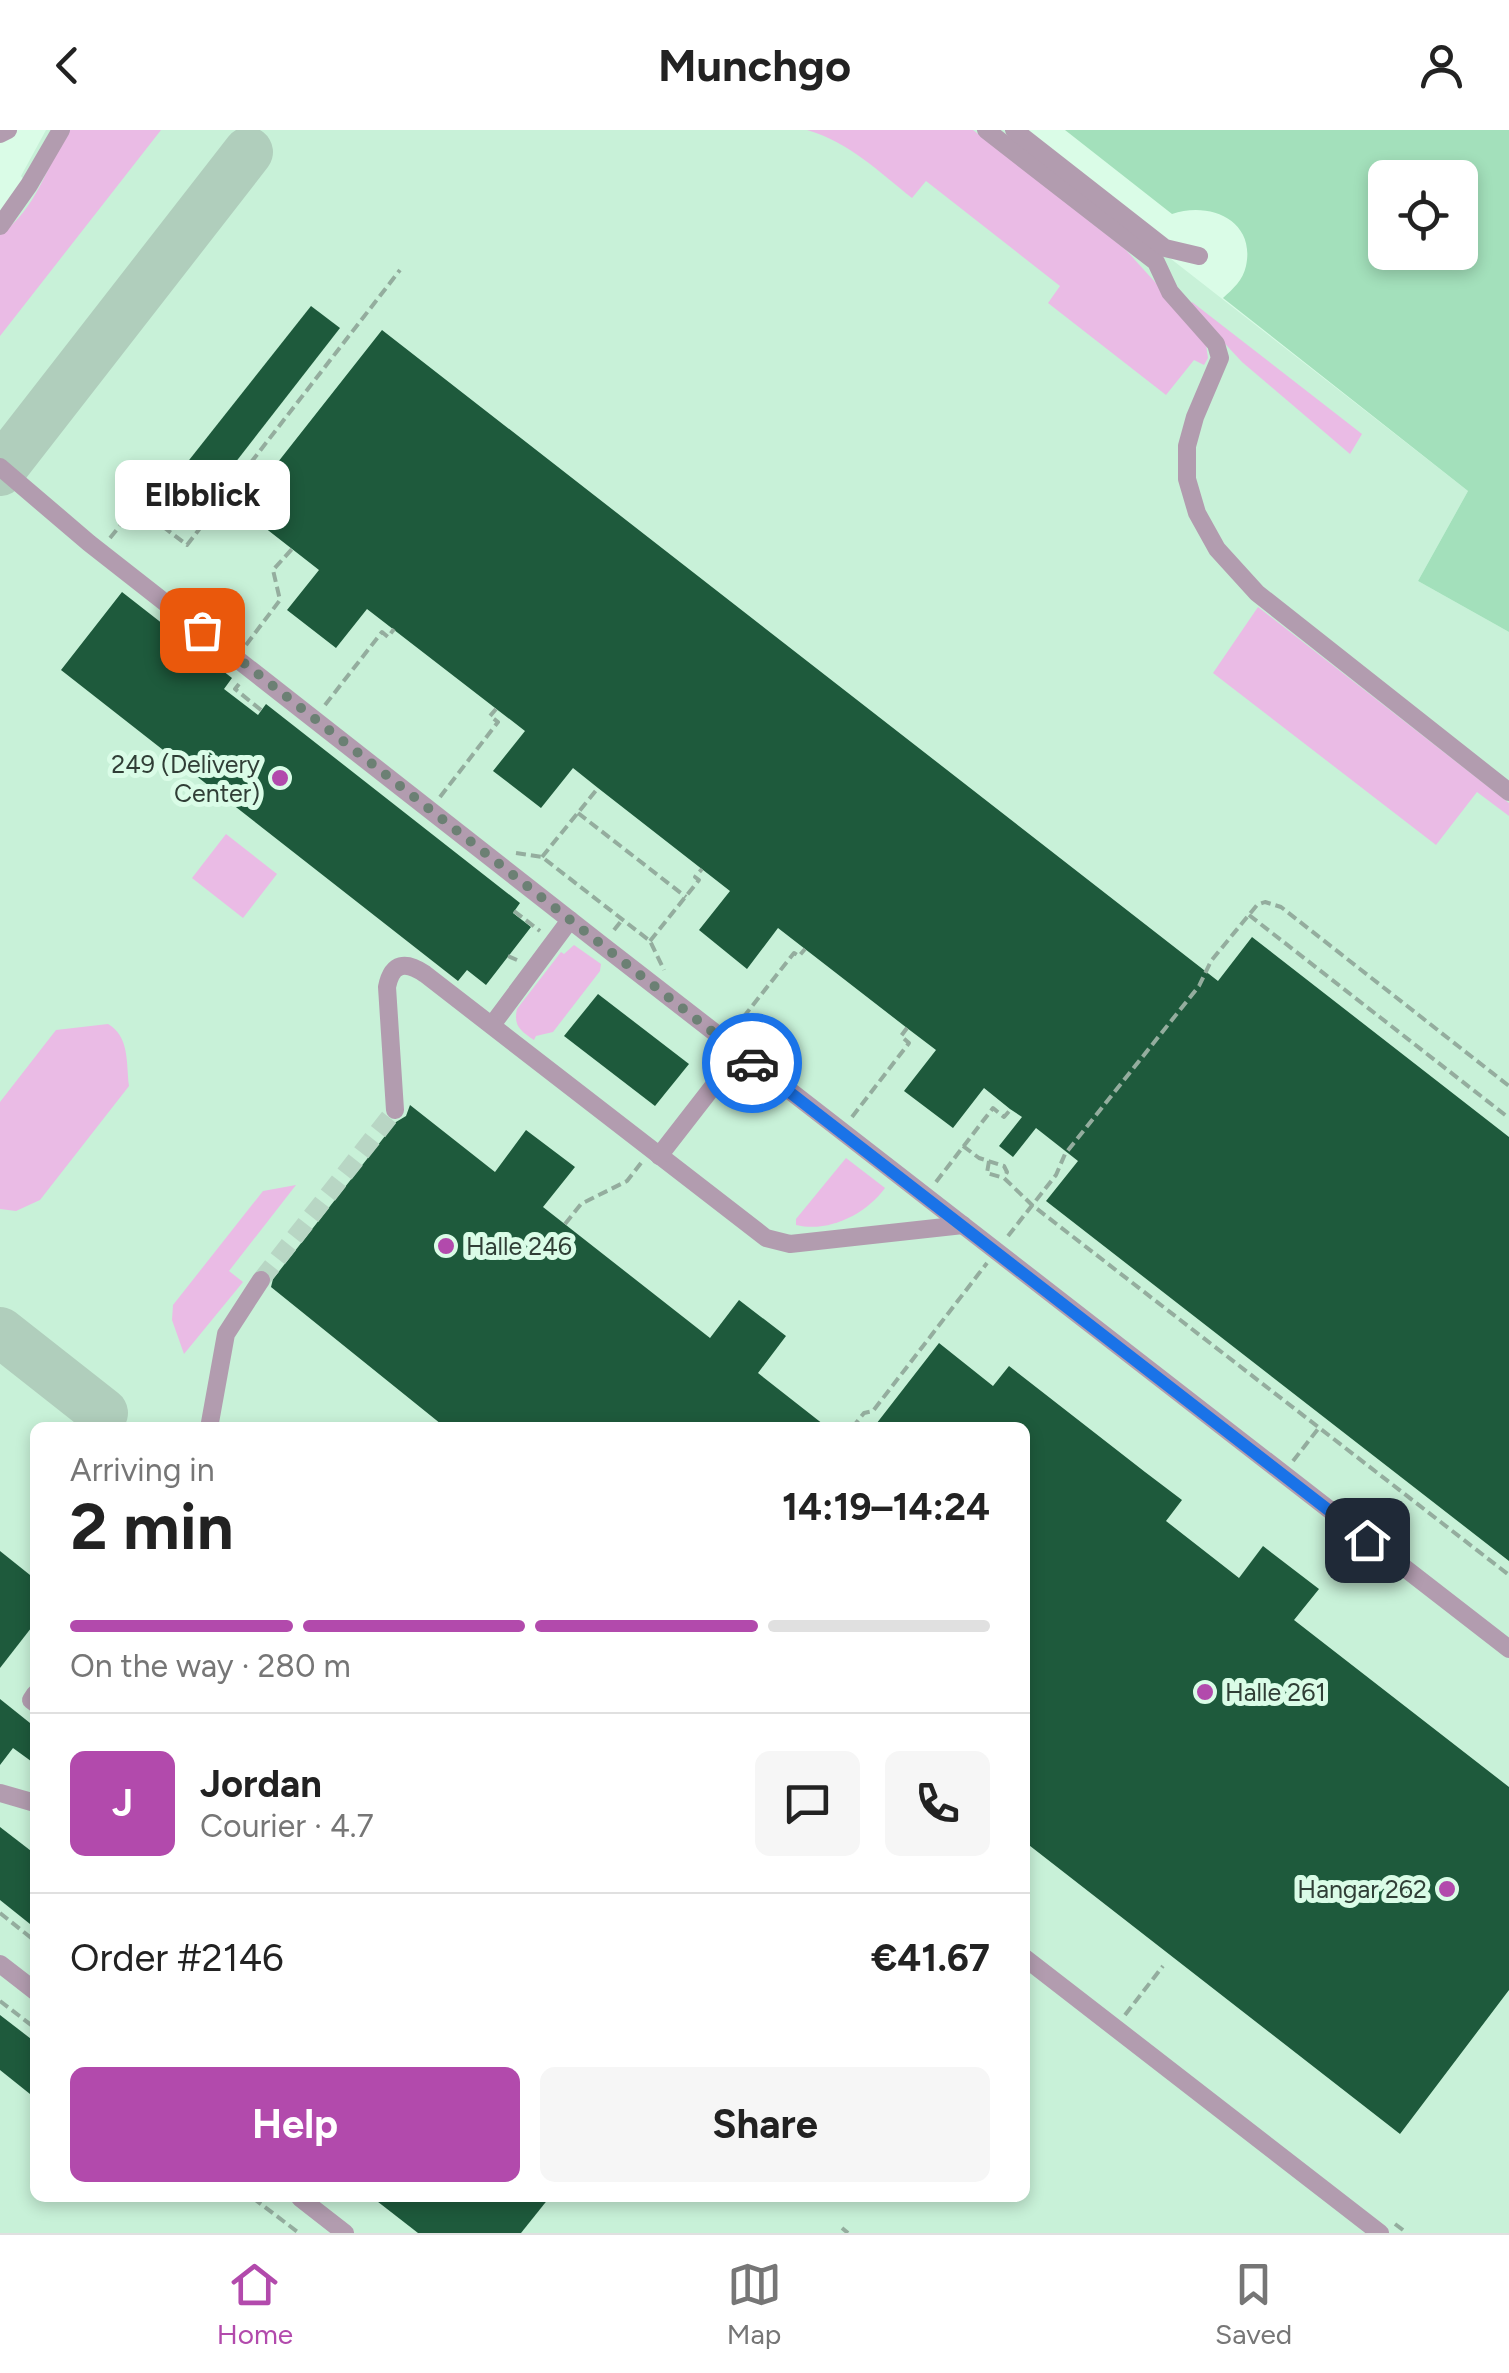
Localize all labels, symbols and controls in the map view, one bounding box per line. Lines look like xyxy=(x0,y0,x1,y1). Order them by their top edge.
icon: back xyxy=(40,38,95,93)
text: Munchgo xyxy=(658,38,851,92)
icon: person xyxy=(1414,38,1469,93)
map controls xyxy=(1368,160,1478,270)
button: locate xyxy=(1368,160,1478,270)
callout: Elbblick xyxy=(114,460,290,530)
text: Elbblick xyxy=(145,476,260,514)
pin xyxy=(160,588,245,673)
icon: bag xyxy=(175,603,230,658)
place label: 249 (Delivery Center) xyxy=(111,749,260,808)
marker: 249 (Delivery Center) xyxy=(269,767,291,789)
courier xyxy=(702,1013,802,1113)
icon: car xyxy=(725,1036,780,1091)
place label: Halle 246 xyxy=(466,1231,572,1261)
marker: Halle 246 xyxy=(435,1235,457,1257)
text: Arriving in xyxy=(70,1451,215,1489)
text: 14:19–14:24 xyxy=(782,1484,990,1530)
text: 2 min xyxy=(70,1487,234,1565)
pin xyxy=(1325,1498,1410,1583)
icon: home xyxy=(1340,1513,1395,1568)
text: On the way · 280 m xyxy=(70,1647,351,1685)
place label: Halle 261 xyxy=(1225,1677,1326,1707)
marker: Halle 261 xyxy=(1194,1681,1216,1703)
button: chat xyxy=(755,1751,860,1856)
button: phone xyxy=(885,1751,990,1856)
text: Jordan xyxy=(200,1761,322,1807)
text: J xyxy=(112,1780,133,1826)
text: Courier · 4.7 xyxy=(200,1807,374,1845)
place label: Hangar 262 xyxy=(1297,1874,1427,1904)
marker: Hangar 262 xyxy=(1436,1878,1458,1900)
text: Order #2146 xyxy=(70,1935,284,1981)
text: €41.67 xyxy=(871,1935,990,1981)
button: Help xyxy=(70,2067,520,2182)
button: Share xyxy=(540,2067,990,2182)
tab: Home xyxy=(217,2257,293,2351)
tab: Map xyxy=(727,2257,782,2351)
tab: Saved xyxy=(1215,2257,1292,2351)

